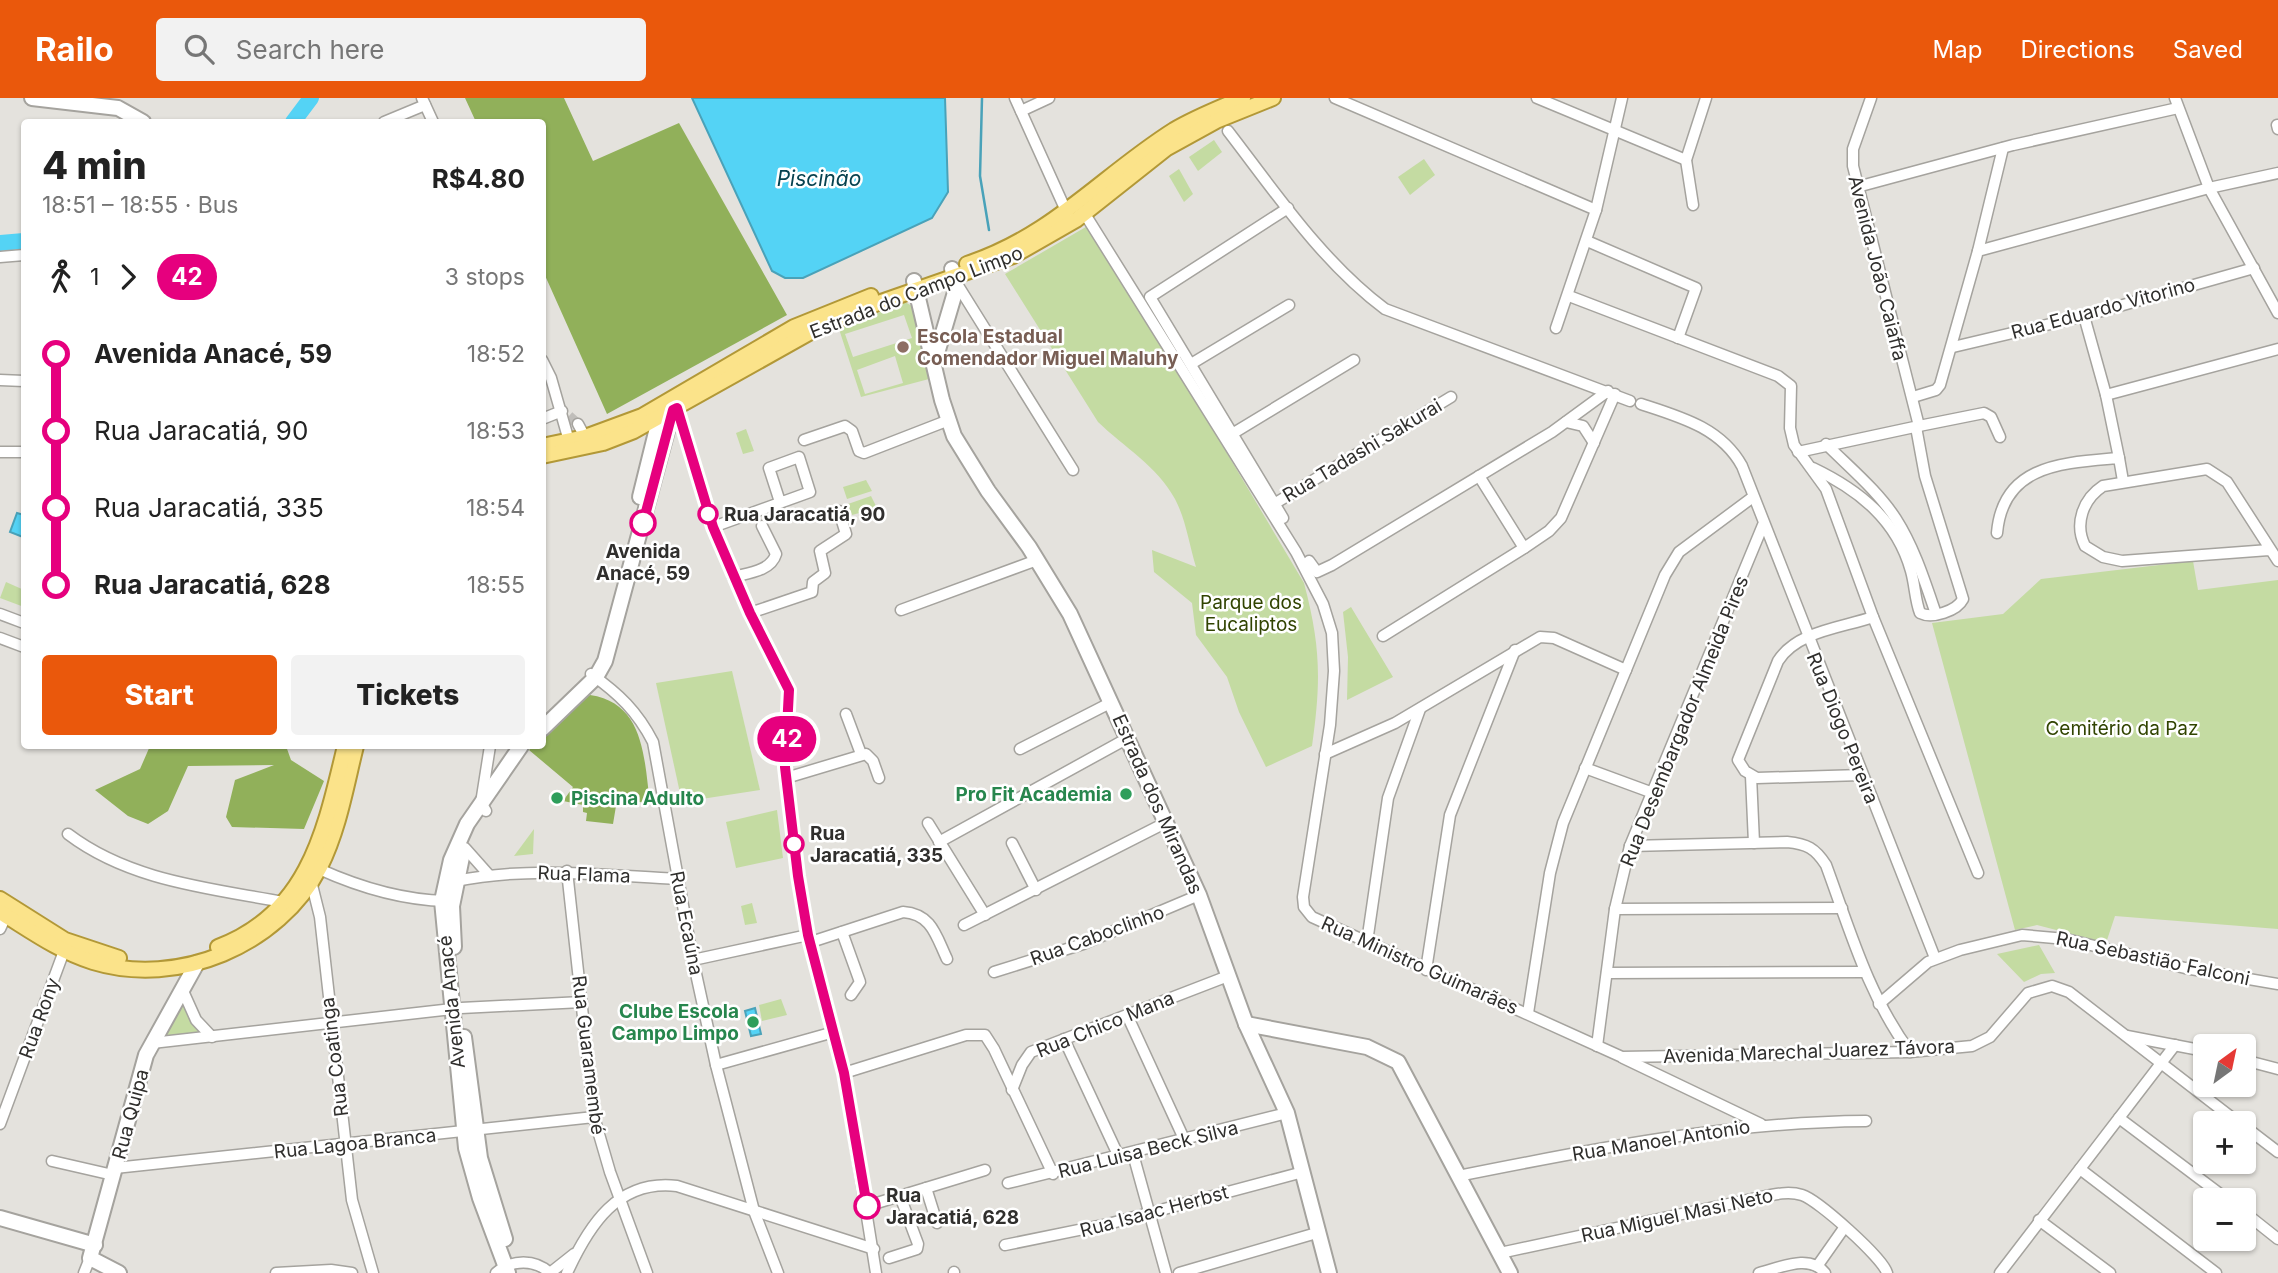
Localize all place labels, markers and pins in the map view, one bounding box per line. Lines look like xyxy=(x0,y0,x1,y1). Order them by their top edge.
place label: Escola Estadual Comendador Miguel Maluhy xyxy=(917,325,1179,370)
marker: Escola Estadual Comendador Miguel Maluhy xyxy=(895,339,911,355)
place label: Rua Jaracatiá, 90 xyxy=(724,503,885,526)
marker: Rua Jaracatiá, 90 xyxy=(698,504,718,524)
marker: Avenida Anacé, 59 xyxy=(630,510,656,536)
place label: Avenida Anacé, 59 xyxy=(596,540,690,585)
place label: Pro Fit Academia xyxy=(956,783,1112,806)
marker: Pro Fit Academia xyxy=(1118,786,1134,802)
place label: Piscina Adulto xyxy=(571,787,704,810)
marker: Piscina Adulto xyxy=(549,790,565,806)
place label: Rua Jaracatiá, 335 xyxy=(810,822,943,867)
marker: Rua Jaracatiá, 335 xyxy=(784,834,804,854)
place label: Clube Escola Campo Limpo xyxy=(612,1000,739,1045)
marker: Clube Escola Campo Limpo xyxy=(745,1014,761,1030)
place label: Rua Jaracatiá, 628 xyxy=(886,1184,1019,1229)
marker: Rua Jaracatiá, 628 xyxy=(854,1193,880,1219)

